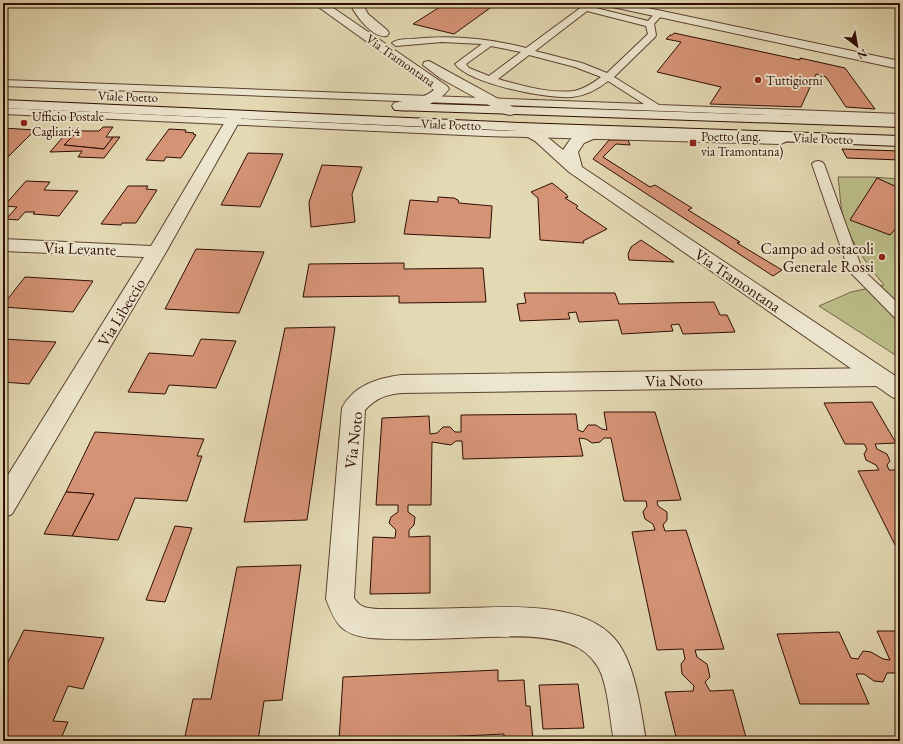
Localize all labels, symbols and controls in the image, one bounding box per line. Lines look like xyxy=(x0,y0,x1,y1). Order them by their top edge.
north arrow xyxy=(837,26,877,66)
street label: Via Tramontana xyxy=(363,30,439,91)
text: N xyxy=(855,46,870,63)
place label: Tuttigiorni xyxy=(766,72,823,89)
marker: Tuttigiorni xyxy=(753,75,763,85)
street label: Viale Poetto xyxy=(98,87,158,106)
place label: Ufficio Postale Cagliari 4 xyxy=(32,108,104,140)
street label: Viale Poetto xyxy=(421,115,481,134)
marker: Ufficio Postale Cagliari 4 xyxy=(19,118,29,128)
place label: Poetto (ang. via Tramontana) xyxy=(701,128,783,160)
street label: Viale Poetto xyxy=(793,129,853,148)
marker: Poetto (ang. via Tramontana) xyxy=(688,138,698,148)
street label: Via Levante xyxy=(43,237,117,260)
place label: Campo ad ostacoli Generale Rossi xyxy=(761,238,874,277)
street label: Via Tramontana xyxy=(690,244,785,317)
marker: Campo ad ostacoli Generale Rossi xyxy=(877,252,887,262)
street label: Via Libeccio xyxy=(93,274,150,350)
street label: Via Noto xyxy=(645,369,703,391)
street label: Via Noto xyxy=(340,410,367,470)

